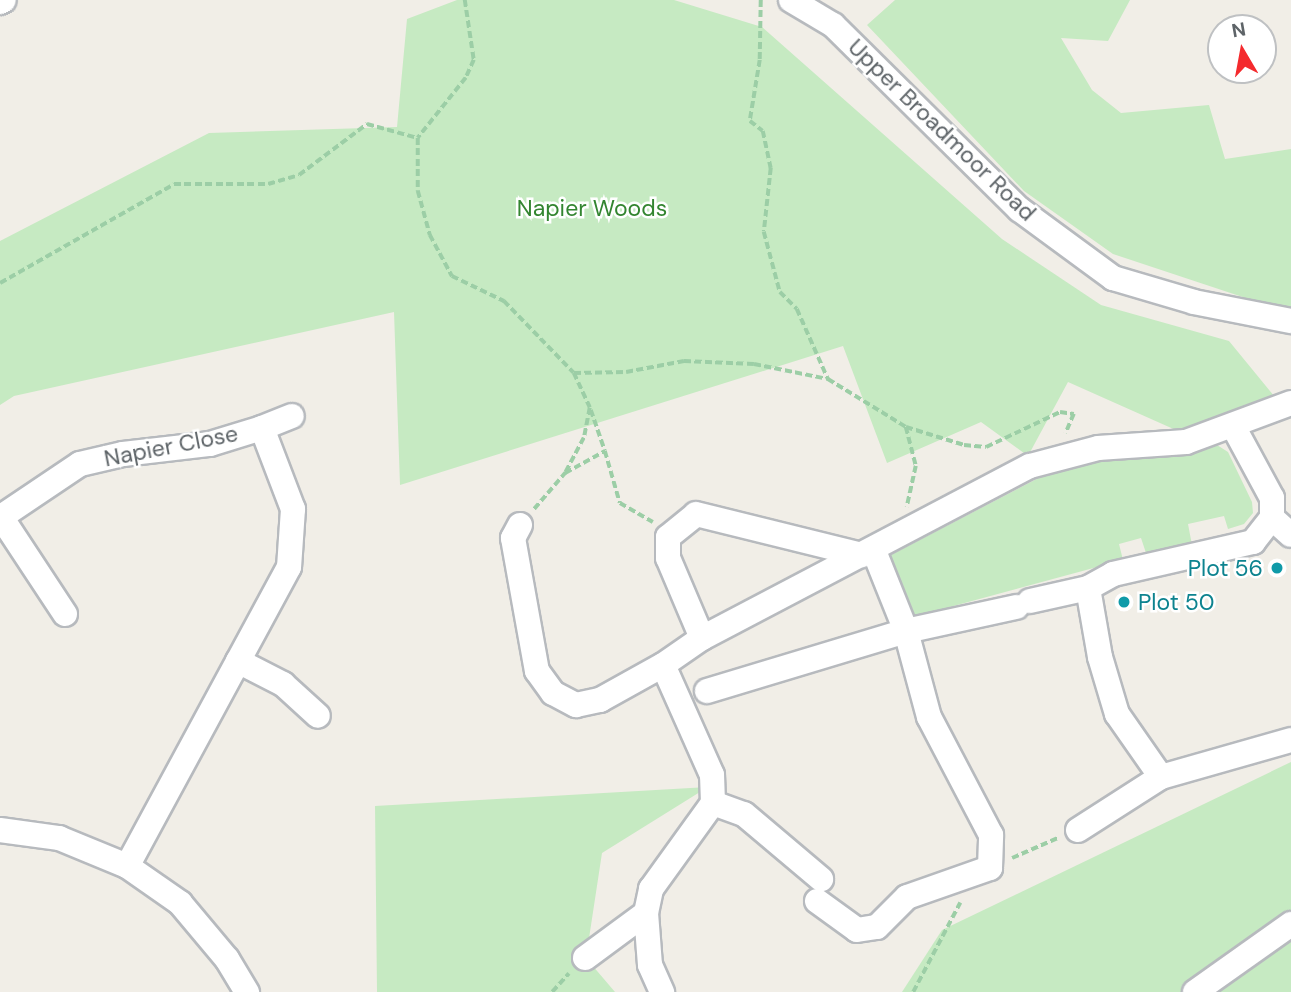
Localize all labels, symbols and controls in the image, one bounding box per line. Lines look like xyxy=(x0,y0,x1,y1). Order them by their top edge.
north arrow xyxy=(1207,14,1277,84)
text: N xyxy=(1230,16,1248,43)
street label: Upper Broadmoor Road xyxy=(842,33,1042,227)
park label: Napier Woods xyxy=(517,194,667,222)
street label: Napier Close xyxy=(102,419,240,473)
place label: Plot 56 xyxy=(1188,554,1263,582)
marker: Plot 56 xyxy=(1269,560,1285,576)
place label: Plot 50 xyxy=(1138,588,1215,616)
marker: Plot 50 xyxy=(1116,594,1132,610)

